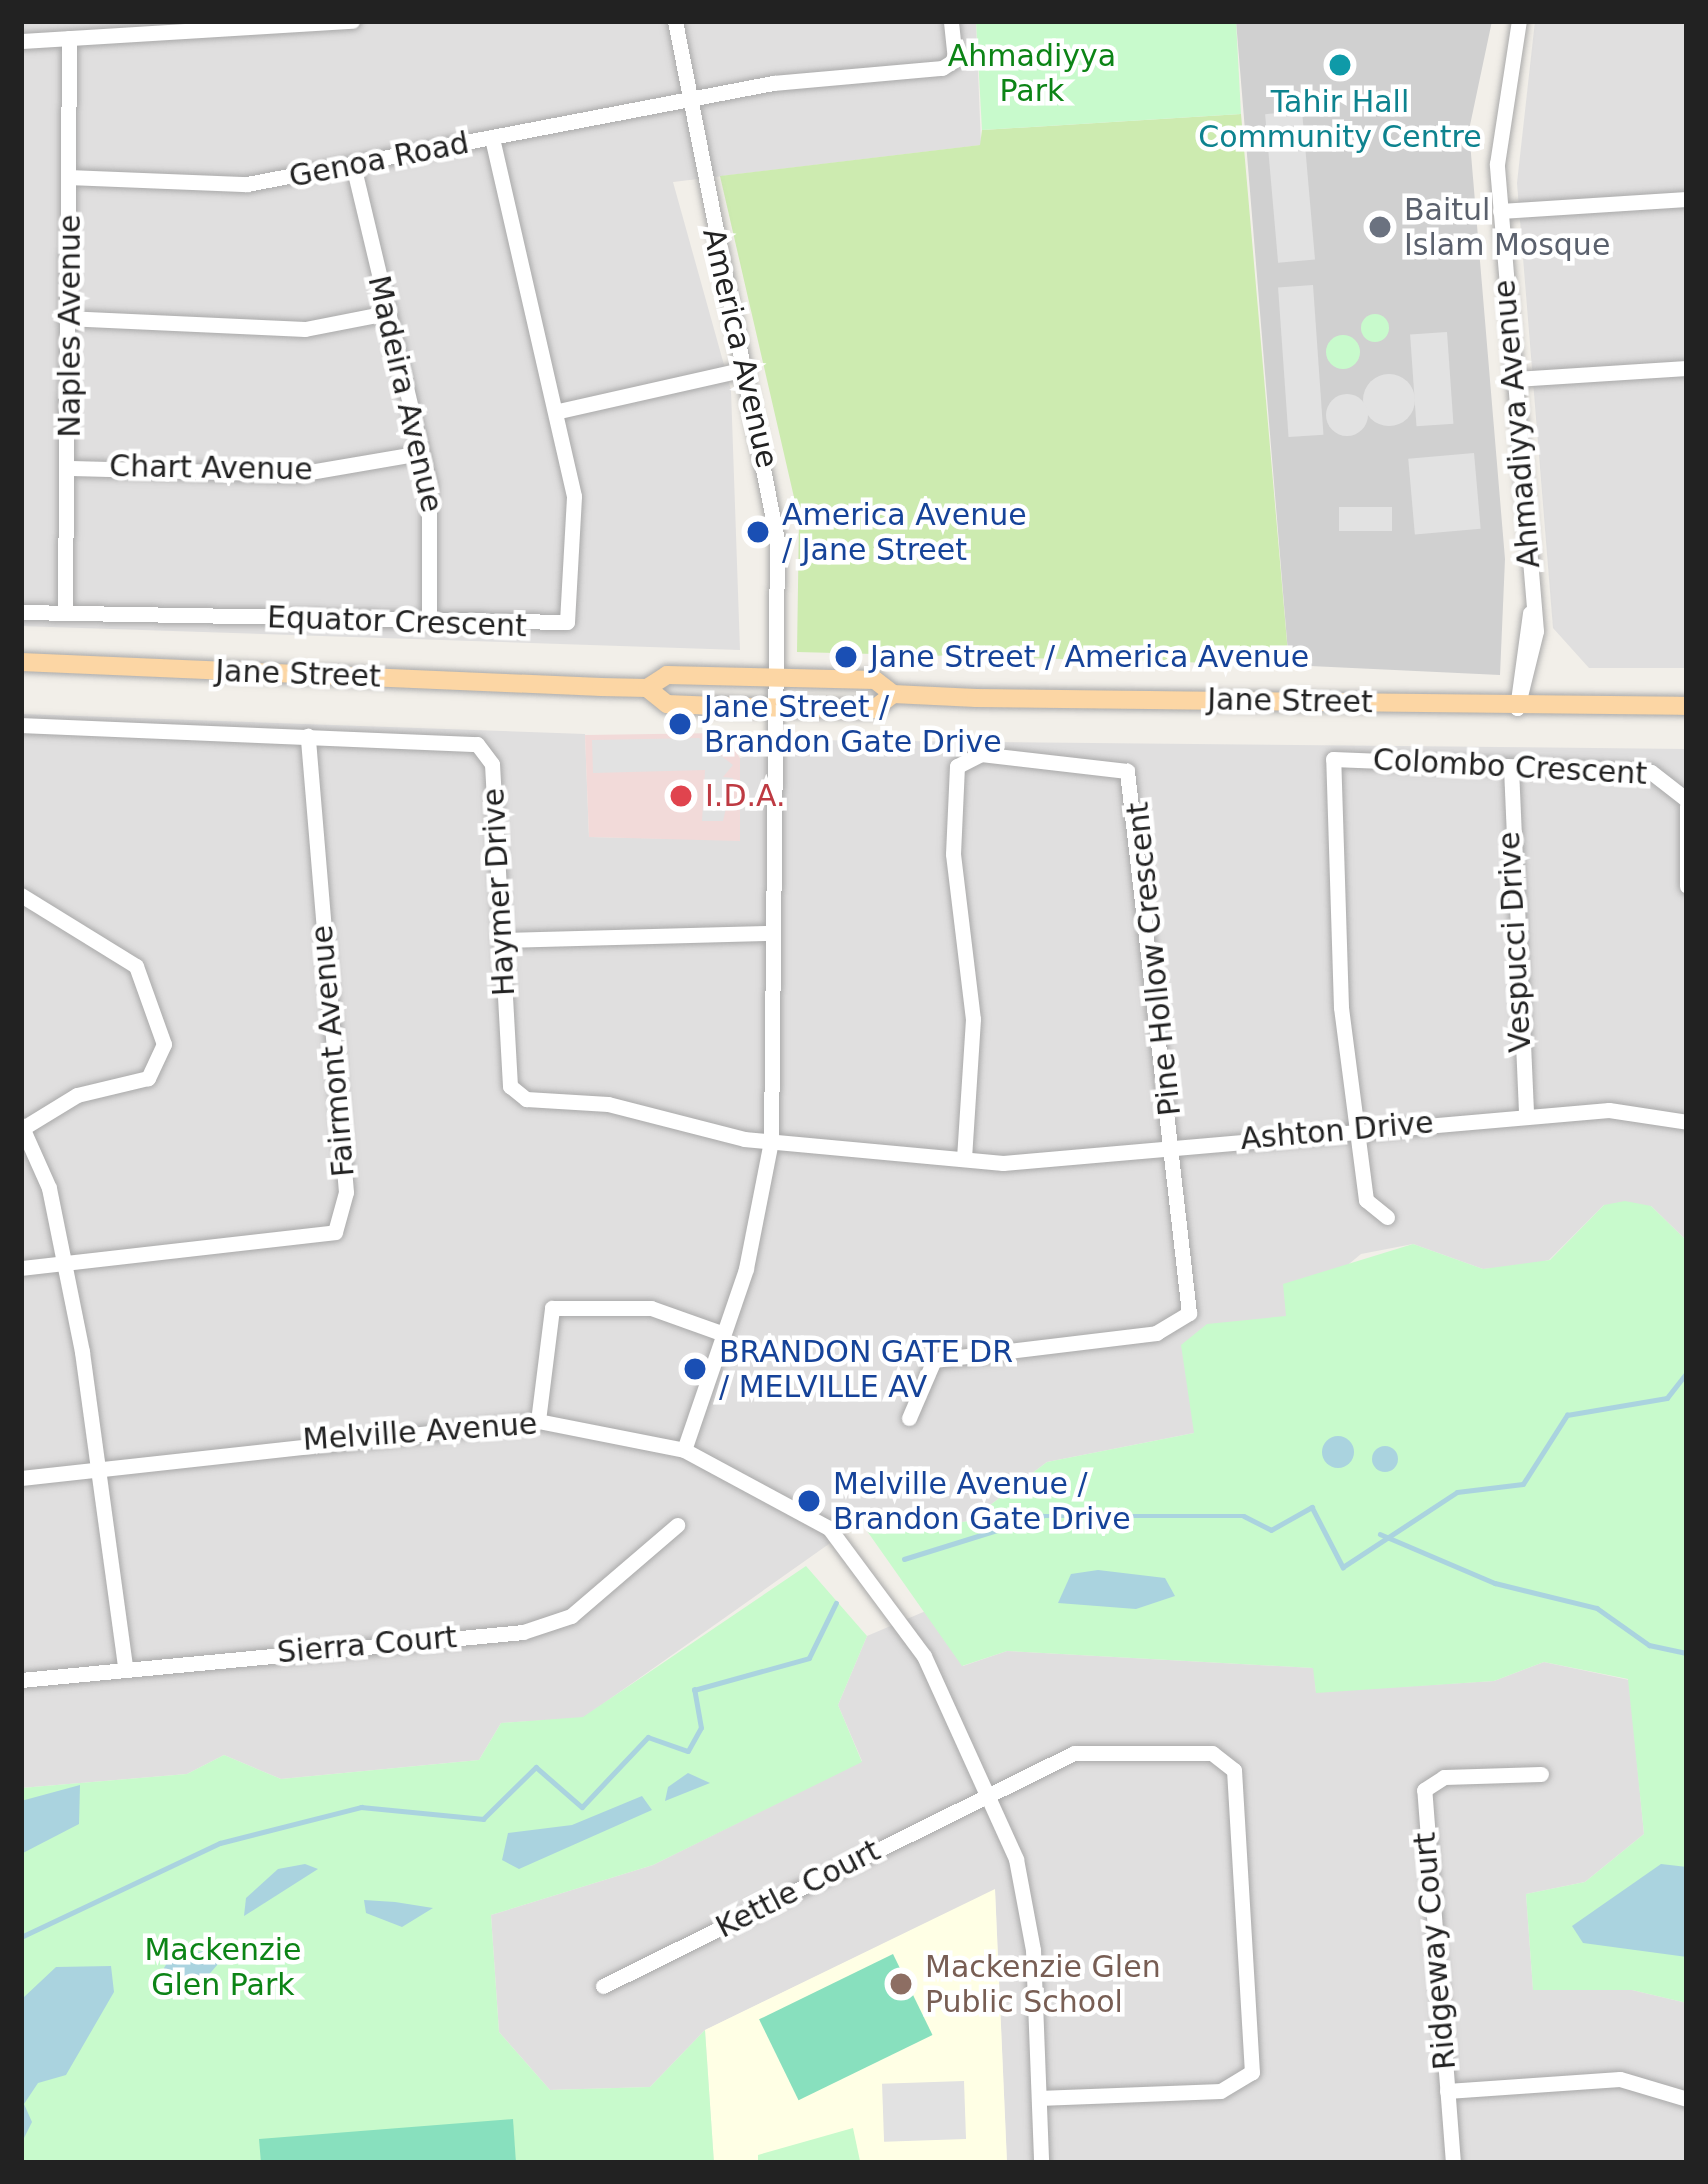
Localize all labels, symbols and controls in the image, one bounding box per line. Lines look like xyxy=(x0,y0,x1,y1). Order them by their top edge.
park label: Ahmadiyya Park xyxy=(948,38,1116,109)
marker: Tahir Hall Community Centre xyxy=(1327,52,1353,78)
place label: Tahir Hall Community Centre xyxy=(1198,84,1482,154)
street label: Genoa Road xyxy=(286,125,472,195)
place label: Baitul Islam Mosque xyxy=(1404,192,1610,262)
street label: Naples Avenue xyxy=(52,214,88,438)
marker: Baitul Islam Mosque xyxy=(1367,214,1393,240)
street label: America Avenue xyxy=(695,225,785,471)
street label: Madeira Avenue xyxy=(360,272,450,516)
street label: Ahmadiyya Avenue xyxy=(1486,278,1548,570)
street label: Chart Avenue xyxy=(109,448,313,488)
place label: America Avenue / Jane Street xyxy=(782,497,1027,568)
marker: America Avenue / Jane Street xyxy=(745,519,771,545)
street label: Equator Crescent xyxy=(267,599,527,645)
place label: Jane Street / America Avenue xyxy=(870,639,1309,675)
marker: Jane Street / America Avenue xyxy=(833,644,859,670)
street label: Jane Street xyxy=(215,653,381,695)
street label: Jane Street xyxy=(1207,682,1373,720)
place label: Jane Street / Brandon Gate Drive xyxy=(704,689,1002,760)
marker: Jane Street / Brandon Gate Drive xyxy=(667,711,693,737)
street label: Colombo Crescent xyxy=(1372,742,1648,792)
place label: I.D.A. xyxy=(705,778,786,814)
marker: I.D.A. xyxy=(668,783,694,809)
street label: Haymer Drive xyxy=(476,787,522,997)
street label: Pine Hollow Crescent xyxy=(1120,800,1188,1118)
street label: Vespucci Drive xyxy=(1491,831,1539,1053)
street label: Fairmont Avenue xyxy=(304,924,362,1178)
street label: Ashton Drive xyxy=(1239,1105,1435,1157)
place label: BRANDON GATE DR / MELVILLE AV xyxy=(719,1334,1013,1404)
marker: BRANDON GATE DR / MELVILLE AV xyxy=(682,1356,708,1382)
street label: Melville Avenue xyxy=(302,1406,538,1458)
place label: Melville Avenue / Brandon Gate Drive xyxy=(833,1466,1131,1537)
marker: Melville Avenue / Brandon Gate Drive xyxy=(796,1488,822,1514)
street label: Sierra Court xyxy=(276,1619,458,1671)
street label: Ridgeway Court xyxy=(1407,1831,1463,2071)
street label: Kettle Court xyxy=(710,1832,886,1946)
park label: Mackenzie Glen Park xyxy=(144,1932,302,2002)
place label: Mackenzie Glen Public School xyxy=(925,1949,1161,2020)
marker: Mackenzie Glen Public School xyxy=(888,1971,914,1997)

